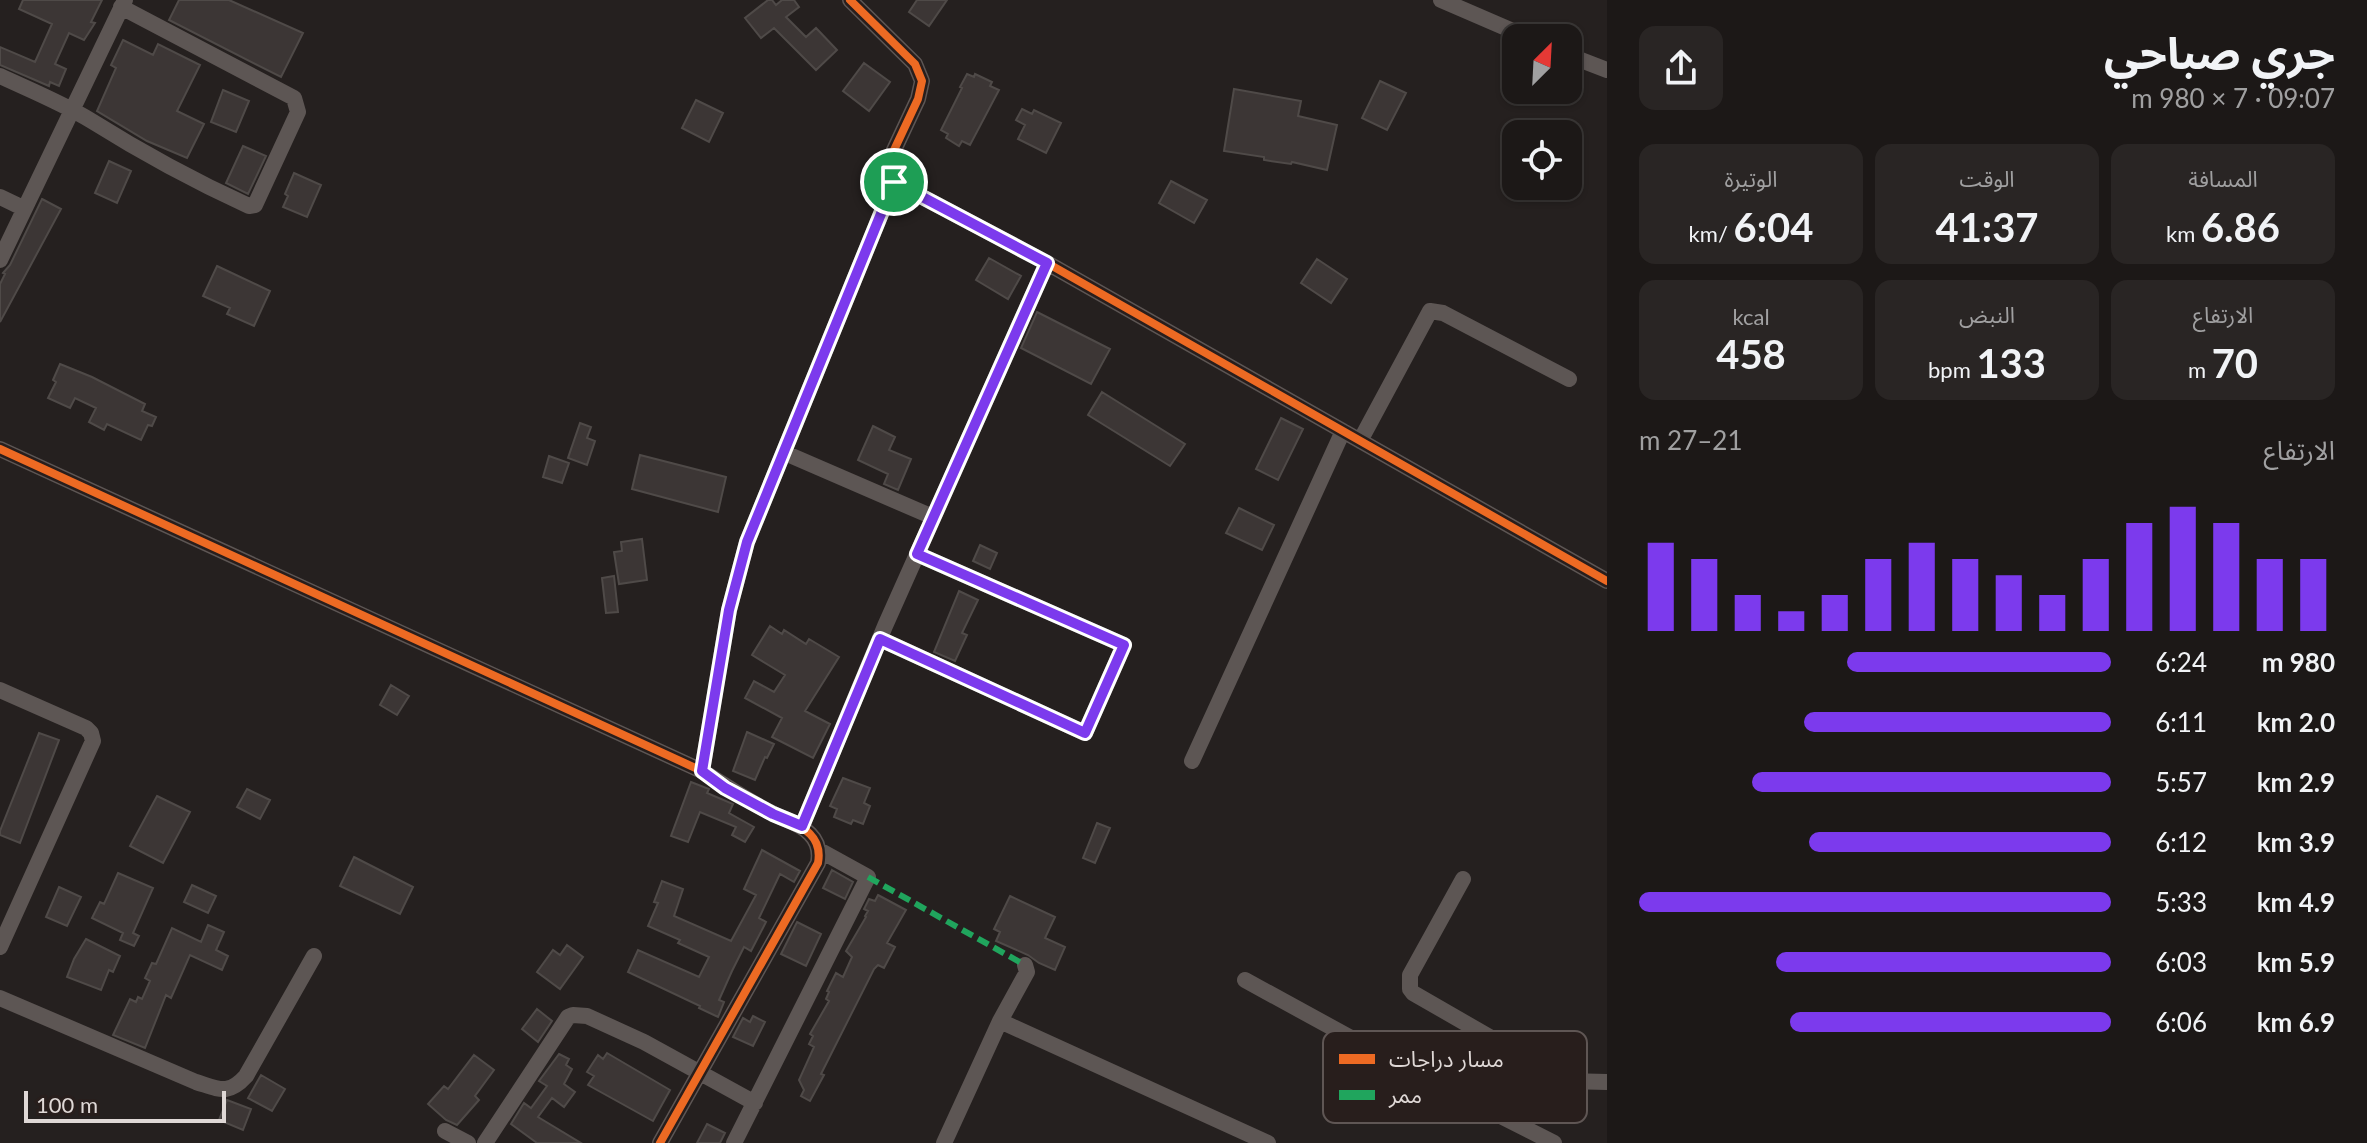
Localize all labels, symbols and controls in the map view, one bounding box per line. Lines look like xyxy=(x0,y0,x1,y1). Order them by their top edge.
north arrow xyxy=(1502,24,1582,104)
map controls xyxy=(1502,24,1582,200)
button: share xyxy=(1639,26,1723,110)
text: جري صباحي xyxy=(2104,26,2335,78)
text: 09:07 · 7 × 980 m xyxy=(2131,82,2335,114)
button: locate xyxy=(1502,120,1582,200)
pin xyxy=(860,148,928,216)
icon: arrive xyxy=(872,160,916,204)
text: الوتيرة xyxy=(1725,165,1777,192)
text: الوقت xyxy=(1959,165,2015,192)
text: المسافة xyxy=(2188,165,2258,192)
text: 6:04 xyxy=(1733,203,1813,251)
text: 41:37 xyxy=(1935,203,2039,251)
text: 6.86 xyxy=(2201,203,2280,251)
text: /km xyxy=(1689,220,1733,247)
text: km xyxy=(2166,220,2201,247)
text: النبض xyxy=(1959,301,2015,328)
text: الارتفاع xyxy=(2193,301,2253,328)
text: kcal xyxy=(1732,303,1770,330)
text: 458 xyxy=(1716,330,1786,378)
text: 133 xyxy=(1976,339,2046,387)
text: 70 xyxy=(2212,339,2258,387)
text: bpm xyxy=(1928,356,1976,383)
text: m xyxy=(2188,356,2212,383)
text: 21–27 m xyxy=(1639,424,1742,456)
text: الارتفاع xyxy=(2264,434,2335,466)
text: 6:24 xyxy=(2155,646,2207,678)
text: 980 m xyxy=(2262,646,2335,678)
text: 6:11 xyxy=(2155,706,2207,738)
text: 2.0 km xyxy=(2257,706,2335,738)
text: 5:57 xyxy=(2155,766,2207,798)
text: 2.9 km xyxy=(2257,766,2335,798)
text: 6:12 xyxy=(2155,826,2207,858)
text: 3.9 km xyxy=(2257,826,2335,858)
text: 5:33 xyxy=(2155,886,2207,918)
text: 4.9 km xyxy=(2257,886,2335,918)
text: 6:03 xyxy=(2155,946,2207,978)
text: 5.9 km xyxy=(2257,946,2335,978)
text: 6:06 xyxy=(2155,1006,2207,1038)
text: 6.9 km xyxy=(2257,1006,2335,1038)
legend xyxy=(1323,1031,1587,1123)
text: مسار دراجات xyxy=(1389,1045,1504,1073)
text: ممر xyxy=(1388,1081,1422,1108)
scale bar xyxy=(24,1087,226,1123)
text: 100 m xyxy=(36,1091,98,1118)

